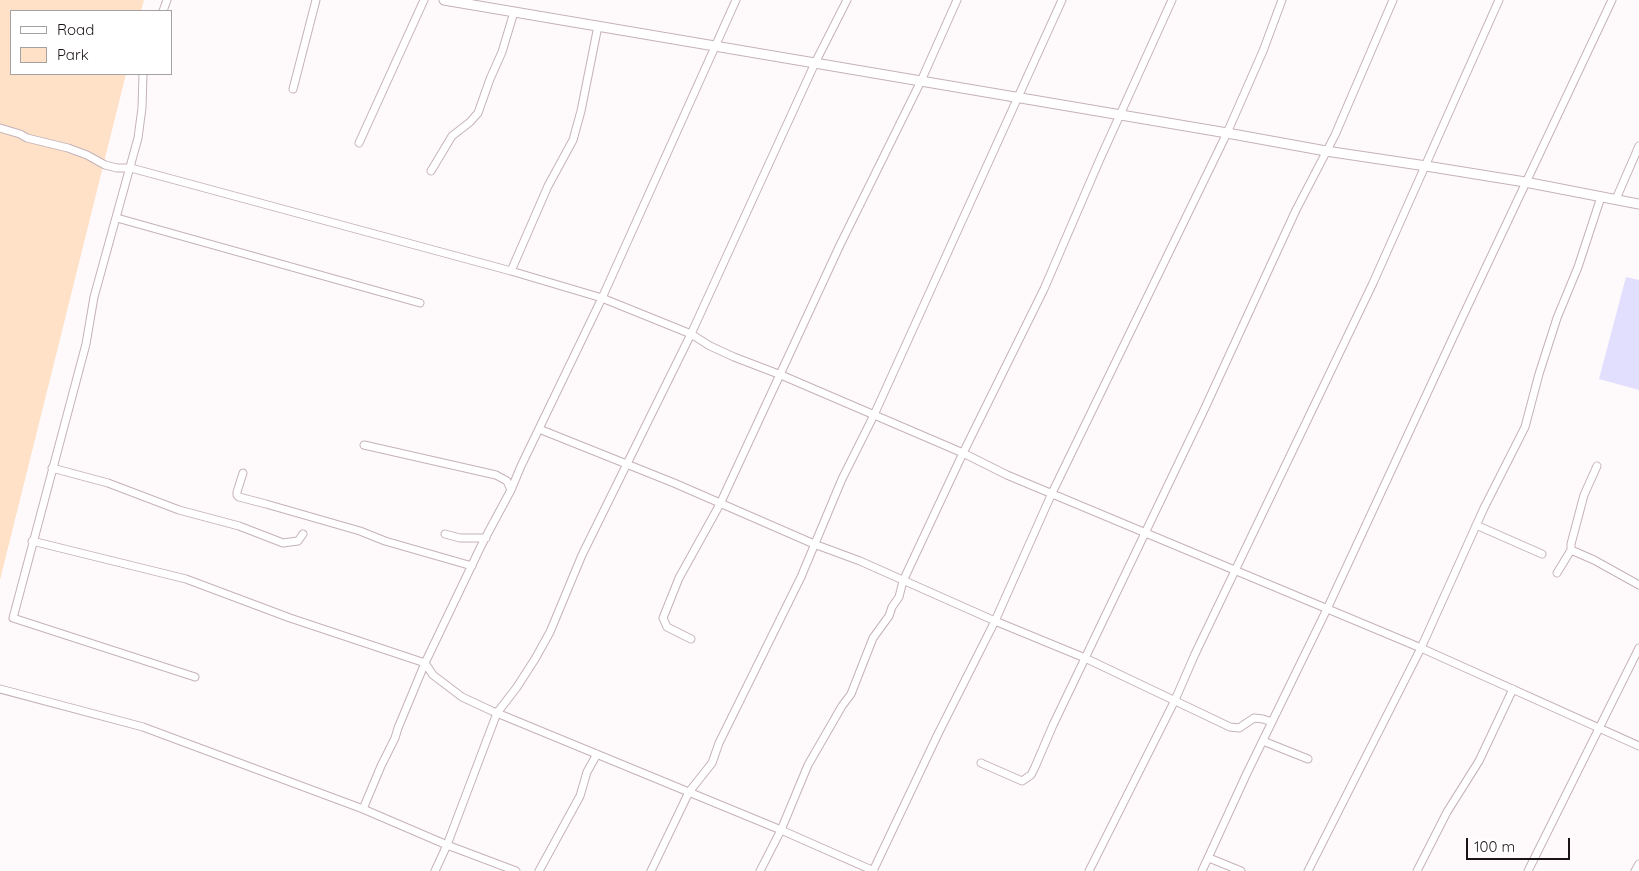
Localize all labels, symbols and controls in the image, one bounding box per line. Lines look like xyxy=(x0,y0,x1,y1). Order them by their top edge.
legend xyxy=(10,10,172,75)
text: Road xyxy=(57,20,94,39)
text: Park xyxy=(57,45,89,64)
scale bar xyxy=(1469,828,1573,860)
text: 100 m xyxy=(1474,837,1515,856)

